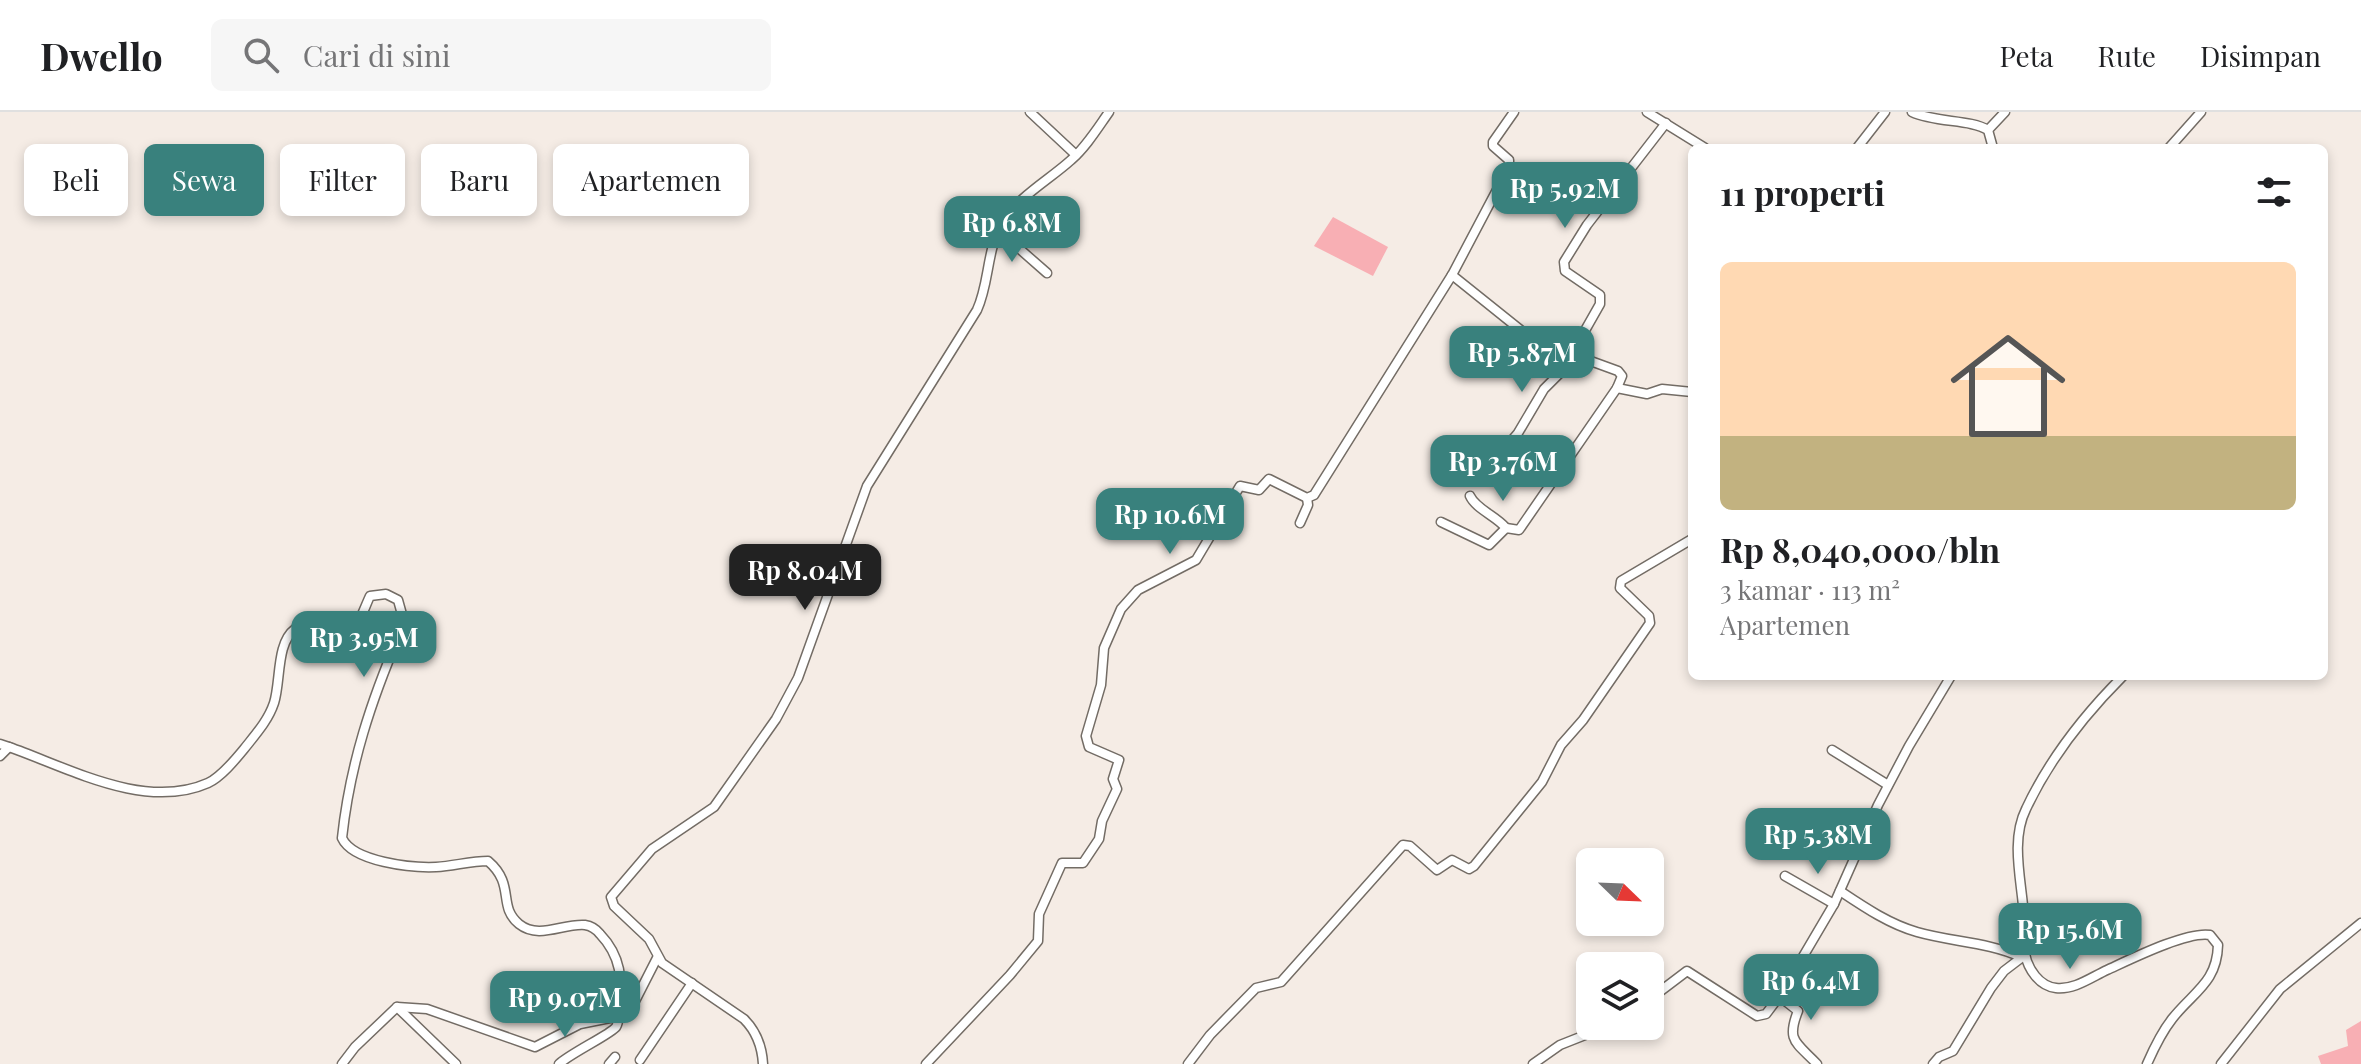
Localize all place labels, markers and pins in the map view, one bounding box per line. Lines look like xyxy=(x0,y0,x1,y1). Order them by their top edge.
pin: Rp 5.92M xyxy=(1482,162,1648,230)
pin: Rp 6.8M xyxy=(938,196,1086,264)
pin: Rp 5.87M xyxy=(1439,326,1605,394)
pin: Rp 3.76M xyxy=(1420,435,1586,503)
pin: Rp 10.6M xyxy=(1087,488,1253,556)
pin: Rp 8.04M xyxy=(722,544,888,612)
pin: Rp 3.95M xyxy=(281,611,447,679)
pin: Rp 5.38M xyxy=(1735,808,1901,876)
pin: Rp 15.6M xyxy=(1987,903,2153,971)
pin: Rp 6.4M xyxy=(1737,954,1885,1022)
pin: Rp 9.07M xyxy=(482,971,648,1039)

